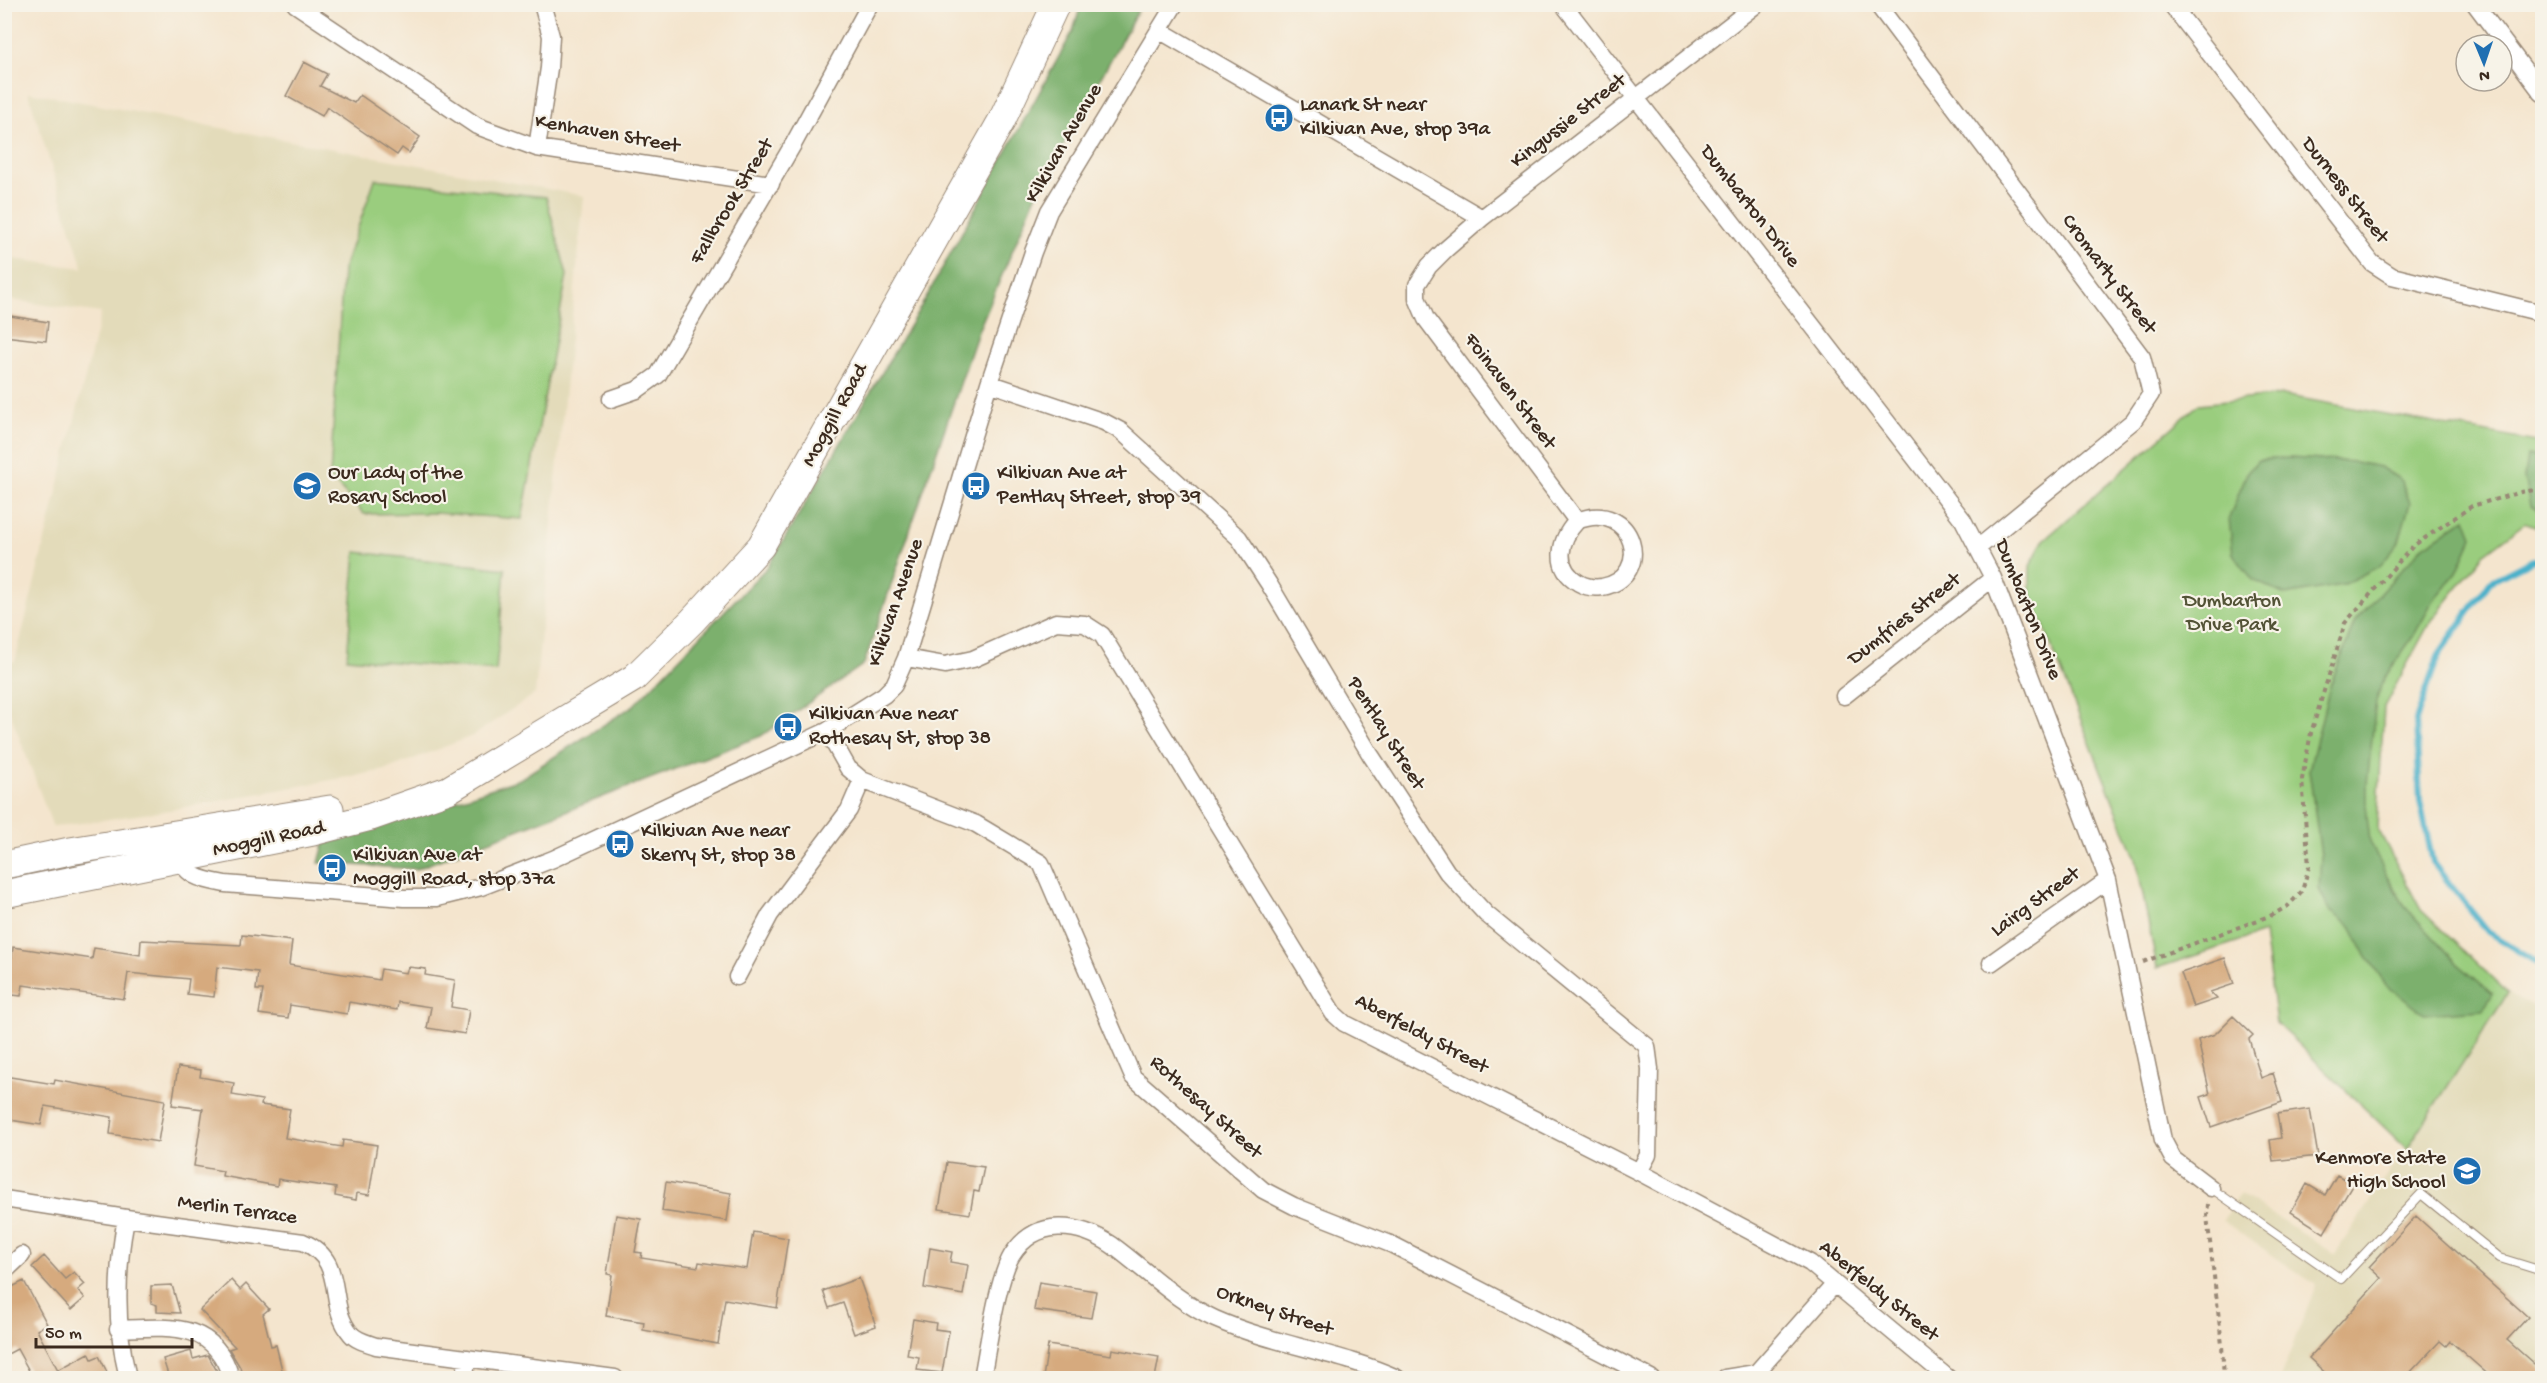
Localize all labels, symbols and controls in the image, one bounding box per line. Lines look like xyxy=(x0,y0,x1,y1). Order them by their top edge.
north arrow xyxy=(2454,33,2514,93)
text: N xyxy=(2478,65,2490,84)
street label: Kingussie Street xyxy=(1506,68,1634,175)
street label: Kilkivan Avenue xyxy=(1021,79,1110,208)
place label: Lanark St near Kilkivan Ave, stop 39a xyxy=(1300,94,1492,143)
bus stop icon: Lanark St near Kilkivan Ave, stop 39a xyxy=(1263,102,1295,134)
street label: Kenhaven Street xyxy=(533,110,684,160)
street label: Durness Street xyxy=(2293,131,2395,251)
street label: Fallbrook Street xyxy=(685,132,782,270)
street label: Dumbarton Drive xyxy=(1692,139,1805,274)
street label: Cromarty Street xyxy=(2055,210,2163,342)
street label: Foinaven Street xyxy=(1457,328,1562,457)
street label: Moggill Road xyxy=(797,359,875,472)
place label: Our Lady of the Rosary School xyxy=(328,462,464,511)
place label: Kilkivan Ave at Pentlay Street, stop 39 xyxy=(996,462,1202,511)
school or university icon: Our Lady of the Rosary School xyxy=(291,470,323,502)
bus stop icon: Kilkivan Ave at Pentlay Street, stop 39 xyxy=(960,470,992,502)
street label: Dumbarton Drive xyxy=(1987,534,2067,685)
street label: Kilkivan Avenue xyxy=(863,535,931,670)
street label: Dumfries Street xyxy=(1842,567,1968,673)
park label: Dumbarton Drive Park xyxy=(2181,590,2281,639)
street label: Pentlay Street xyxy=(1340,672,1431,797)
place label: Kilkivan Ave near Rothesay St, stop 38 xyxy=(809,703,991,752)
bus stop icon: Kilkivan Ave near Rothesay St, stop 38 xyxy=(772,711,804,743)
street label: Moggill Road xyxy=(211,816,329,864)
place label: Kilkivan Ave near Skerry St, stop 38 xyxy=(641,820,796,869)
bus stop icon: Kilkivan Ave near Skerry St, stop 38 xyxy=(604,828,636,860)
place label: Kilkivan Ave at Moggill Road, stop 37a xyxy=(353,844,556,893)
bus stop icon: Kilkivan Ave at Moggill Road, stop 37a xyxy=(316,852,348,884)
street label: Lairg Street xyxy=(1986,861,2087,944)
street label: Aberfeldy Street xyxy=(1350,989,1494,1082)
street label: Rothesay Street xyxy=(1143,1051,1268,1167)
place label: Kenmore State High School xyxy=(2315,1147,2447,1196)
school or university icon: Kenmore State High School xyxy=(2451,1155,2483,1187)
street label: Merlin Terrace xyxy=(176,1190,299,1232)
street label: Aberfeldy Street xyxy=(1813,1236,1945,1350)
street label: Orkney Street xyxy=(1212,1280,1338,1344)
scale bar xyxy=(36,1311,192,1349)
text: 50 m xyxy=(45,1324,82,1345)

